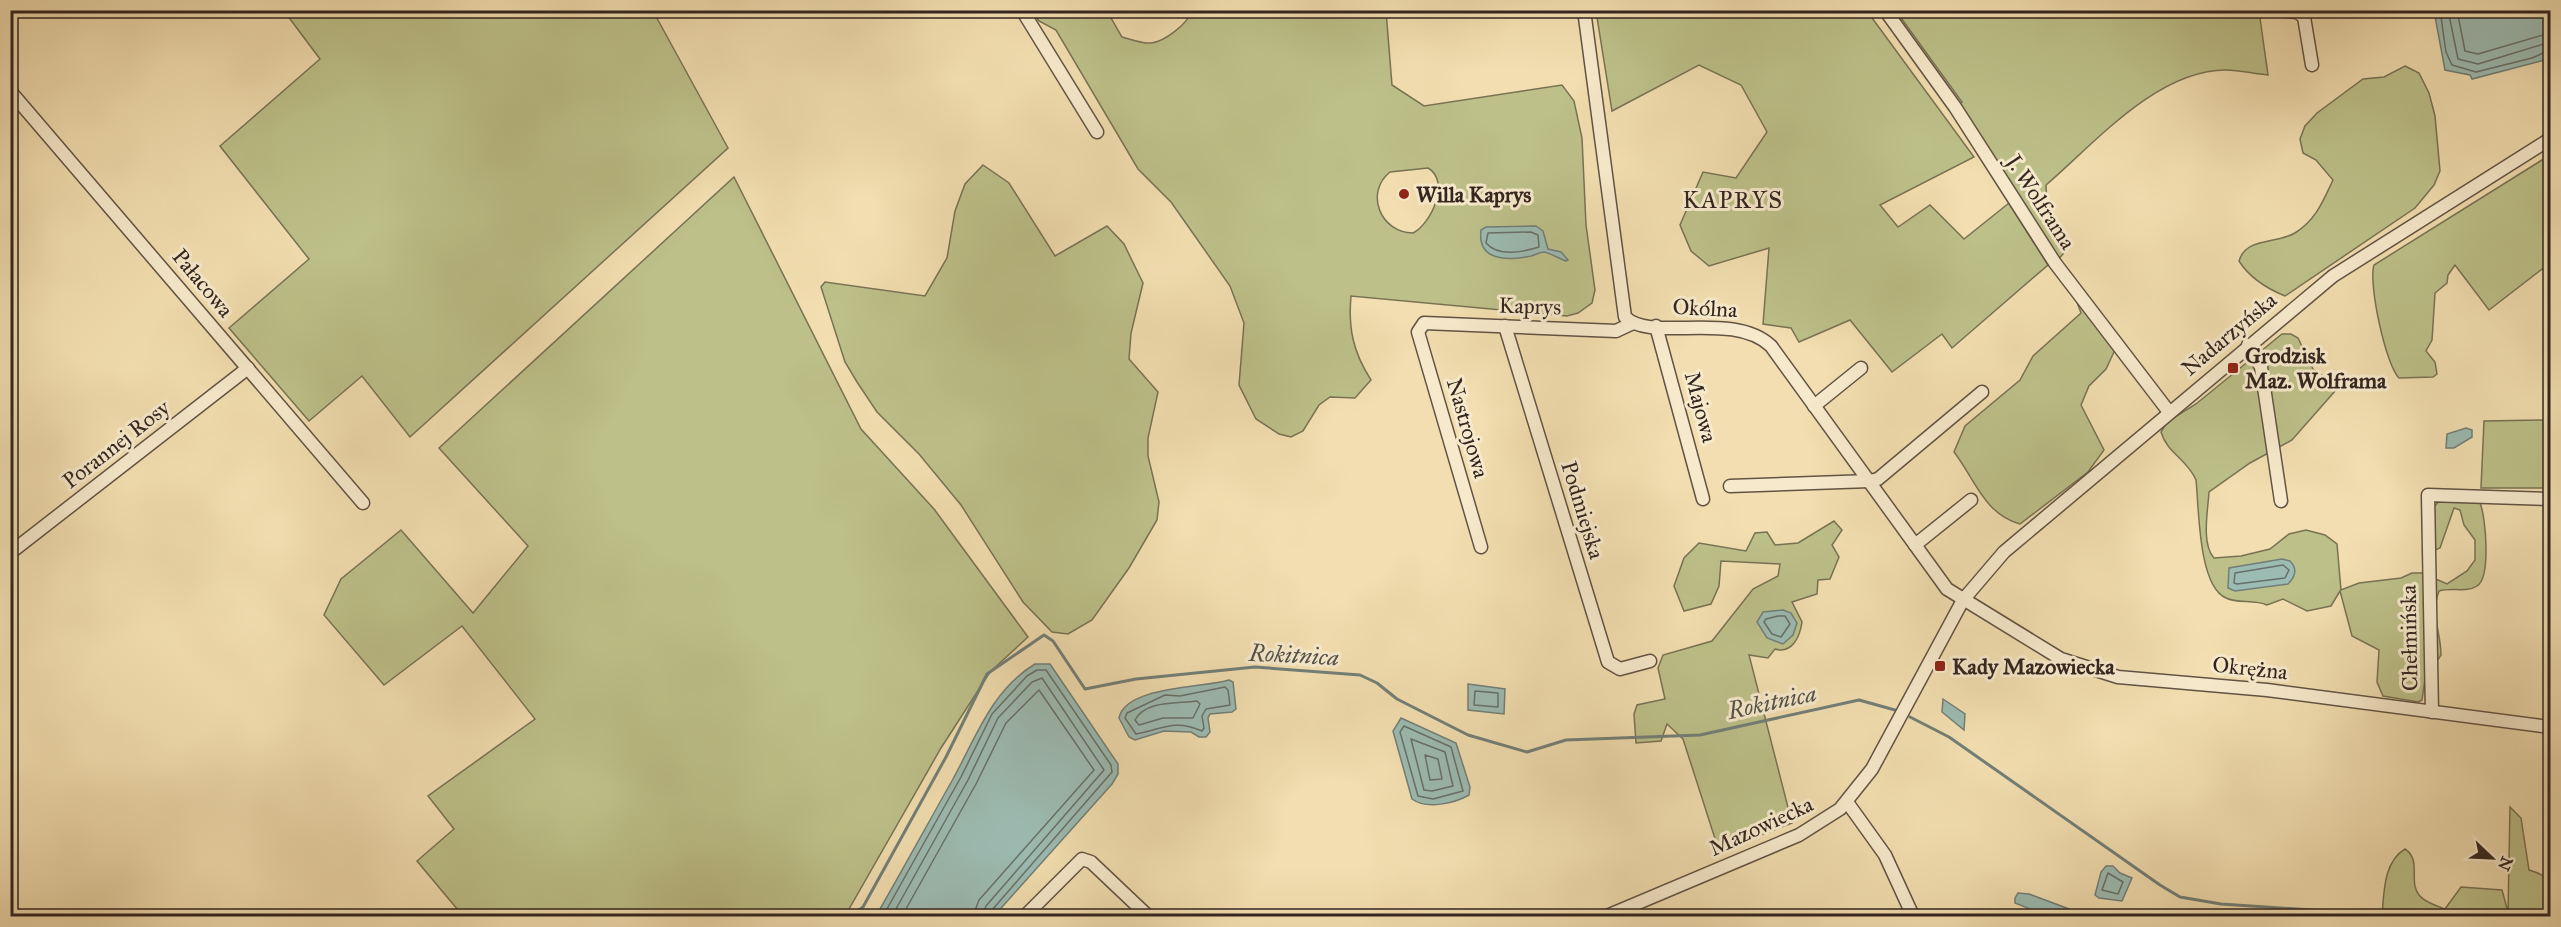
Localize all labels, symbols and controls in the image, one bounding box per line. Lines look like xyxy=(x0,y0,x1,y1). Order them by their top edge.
street label: J. Wolframa xyxy=(1999,148,2082,255)
place label: Willa Kaprys xyxy=(1416,181,1531,208)
district label: KAPRYS xyxy=(1682,185,1784,215)
marker: Willa Kaprys xyxy=(1397,187,1411,201)
street label: Pałacowa xyxy=(167,243,240,323)
street label: Nadarzyńska xyxy=(2176,286,2283,382)
street label: Kaprys xyxy=(1498,291,1562,321)
street label: Okólna xyxy=(1672,293,1739,323)
place label: Grodzisk Maz. Wolframa xyxy=(2245,342,2387,394)
marker: Grodzisk Maz. Wolframa xyxy=(2226,361,2240,375)
street label: Majowa xyxy=(1679,369,1724,446)
street label: Nastrojowa xyxy=(1441,375,1495,482)
street label: Porannej Rosy xyxy=(57,393,176,494)
street label: Podmiejska xyxy=(1555,458,1611,563)
street label: Chełmińska xyxy=(2395,584,2423,691)
water label: Rokitnica xyxy=(1247,638,1340,672)
street label: Okrężna xyxy=(2211,651,2290,685)
place label: Kady Mazowiecka xyxy=(1952,653,2115,680)
marker: Kady Mazowiecka xyxy=(1933,659,1947,673)
water label: Rokitnica xyxy=(1724,678,1819,726)
street label: Mazowiecka xyxy=(1705,790,1818,862)
north arrow xyxy=(2462,828,2522,888)
text: N xyxy=(2494,854,2517,874)

